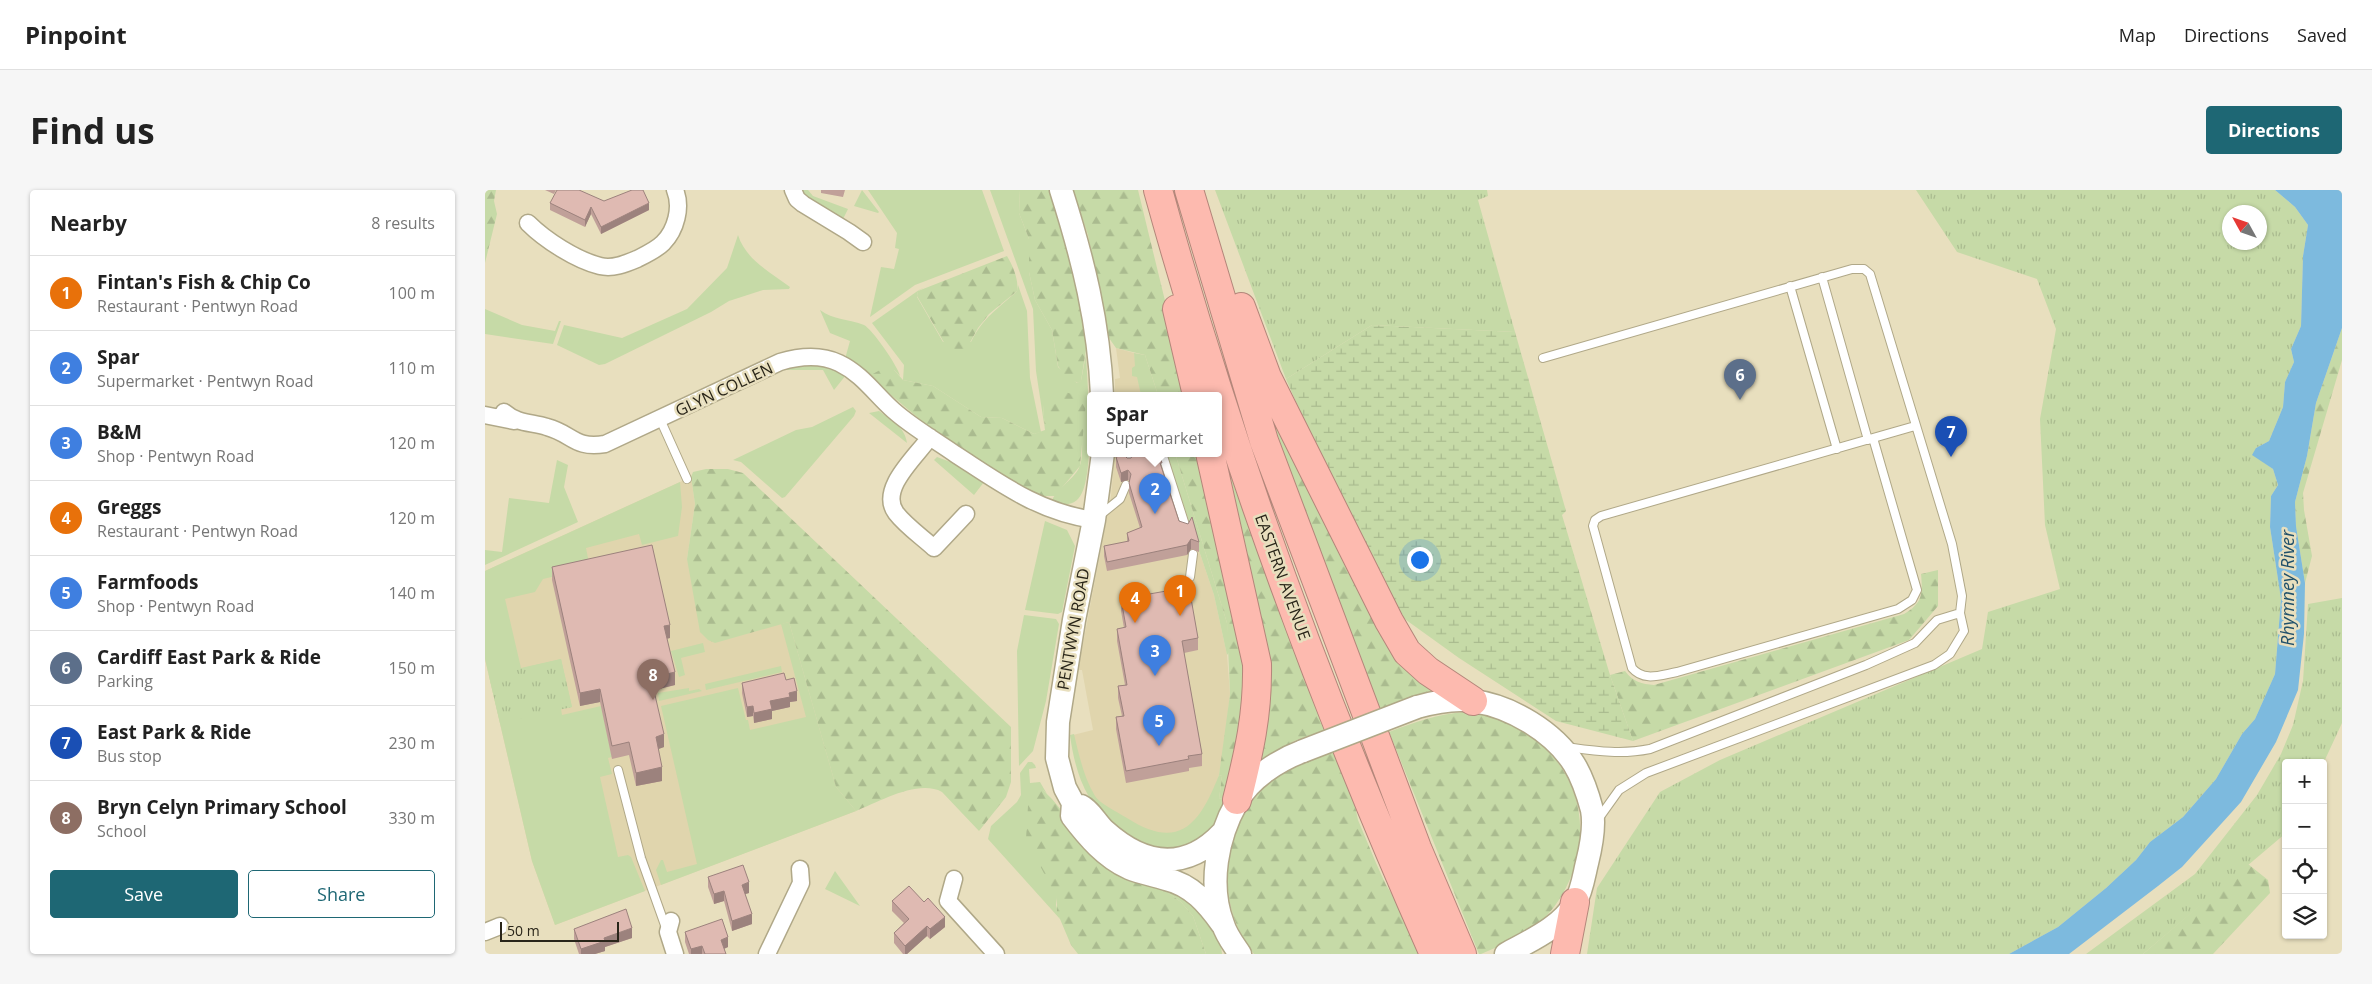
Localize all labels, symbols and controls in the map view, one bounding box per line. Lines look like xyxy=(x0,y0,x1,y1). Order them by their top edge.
text: Pinpoint xyxy=(25,18,127,51)
text: Map xyxy=(2119,23,2156,47)
text: Directions xyxy=(2184,23,2269,47)
text: Saved xyxy=(2297,23,2347,47)
button: Directions xyxy=(2206,106,2342,154)
text: Find us xyxy=(30,107,155,154)
north arrow xyxy=(2222,205,2267,250)
text: Nearby xyxy=(50,209,127,237)
text: 8 results xyxy=(371,212,435,234)
text: Fintan's Fish & Chip Co xyxy=(97,269,311,295)
text: 1 xyxy=(61,282,71,304)
text: 100 m xyxy=(389,282,435,304)
text: Restaurant · Pentwyn Road xyxy=(97,295,298,317)
text: Spar xyxy=(97,344,140,370)
text: 2 xyxy=(61,357,71,379)
text: 110 m xyxy=(389,357,435,379)
street label: GLYN COLLEN xyxy=(672,357,776,421)
pin: 6 xyxy=(1724,359,1756,400)
text: Supermarket · Pentwyn Road xyxy=(97,370,313,392)
popup xyxy=(1087,392,1222,457)
text: Spar xyxy=(1106,401,1148,427)
pin: 7 xyxy=(1935,416,1967,457)
text: B&M xyxy=(97,419,142,445)
text: Supermarket xyxy=(1106,427,1203,449)
text: 3 xyxy=(61,432,71,454)
text: 120 m xyxy=(389,432,435,454)
text: Shop · Pentwyn Road xyxy=(97,445,254,467)
pin: 2 xyxy=(1139,473,1171,514)
text: Greggs xyxy=(97,494,162,520)
text: 4 xyxy=(61,507,71,529)
text: 120 m xyxy=(389,507,435,529)
street label: EASTERN AVENUE xyxy=(1250,511,1316,643)
text: Restaurant · Pentwyn Road xyxy=(97,520,298,542)
water label: Rhymney River xyxy=(2275,529,2299,646)
your location xyxy=(1407,547,1433,573)
street label: PENTWYN ROAD xyxy=(1051,566,1095,692)
text: Farmfoods xyxy=(97,569,199,595)
pin: 1 xyxy=(1164,575,1196,616)
text: 5 xyxy=(61,582,71,604)
text: 140 m xyxy=(389,582,435,604)
pin: 4 xyxy=(1119,582,1151,623)
text: Shop · Pentwyn Road xyxy=(97,595,254,617)
pin: 3 xyxy=(1139,635,1171,676)
text: Cardiff East Park & Ride xyxy=(97,644,321,670)
text: 6 xyxy=(61,657,71,679)
text: 150 m xyxy=(389,657,435,679)
pin: 8 xyxy=(637,659,669,700)
text: Parking xyxy=(97,670,153,692)
pin: 5 xyxy=(1143,705,1175,746)
text: East Park & Ride xyxy=(97,719,251,745)
text: 7 xyxy=(61,732,71,754)
text: 230 m xyxy=(389,732,435,754)
text: Bus stop xyxy=(97,745,162,767)
map controls xyxy=(2282,759,2327,939)
button: + xyxy=(2282,759,2327,804)
text: Bryn Celyn Primary School xyxy=(97,794,347,820)
button: − xyxy=(2282,804,2327,849)
text: 8 xyxy=(61,807,71,829)
text: 330 m xyxy=(389,807,435,829)
text: School xyxy=(97,820,147,842)
button: locate xyxy=(2282,849,2327,894)
button: Save xyxy=(50,870,238,918)
button: Share xyxy=(248,870,435,918)
button: layers xyxy=(2282,894,2327,939)
scale bar xyxy=(500,919,619,942)
text: 50 m xyxy=(507,921,540,940)

